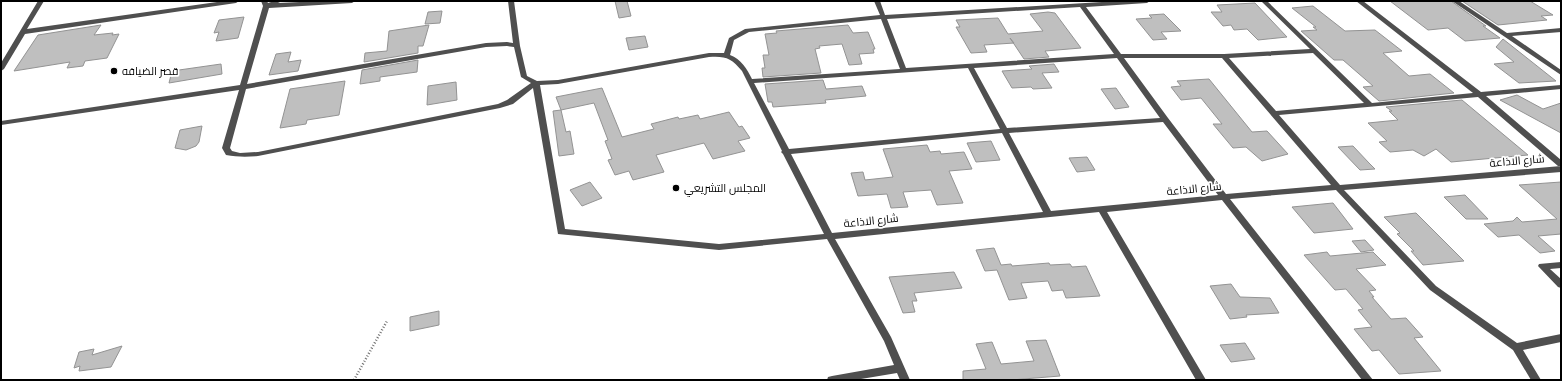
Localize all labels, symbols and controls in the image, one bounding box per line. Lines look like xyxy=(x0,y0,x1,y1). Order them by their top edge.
place label: قصر الضيافه xyxy=(122,65,178,78)
marker: قصر الضيافه xyxy=(109,66,119,76)
street label: شارع الاذاعة xyxy=(1489,152,1545,171)
street label: شارع الاذاعة xyxy=(1166,180,1222,199)
place label: المجلس التشريعي xyxy=(684,182,766,197)
marker: المجلس التشريعي xyxy=(671,183,681,193)
street label: شارع الاذاعة xyxy=(843,212,899,231)

